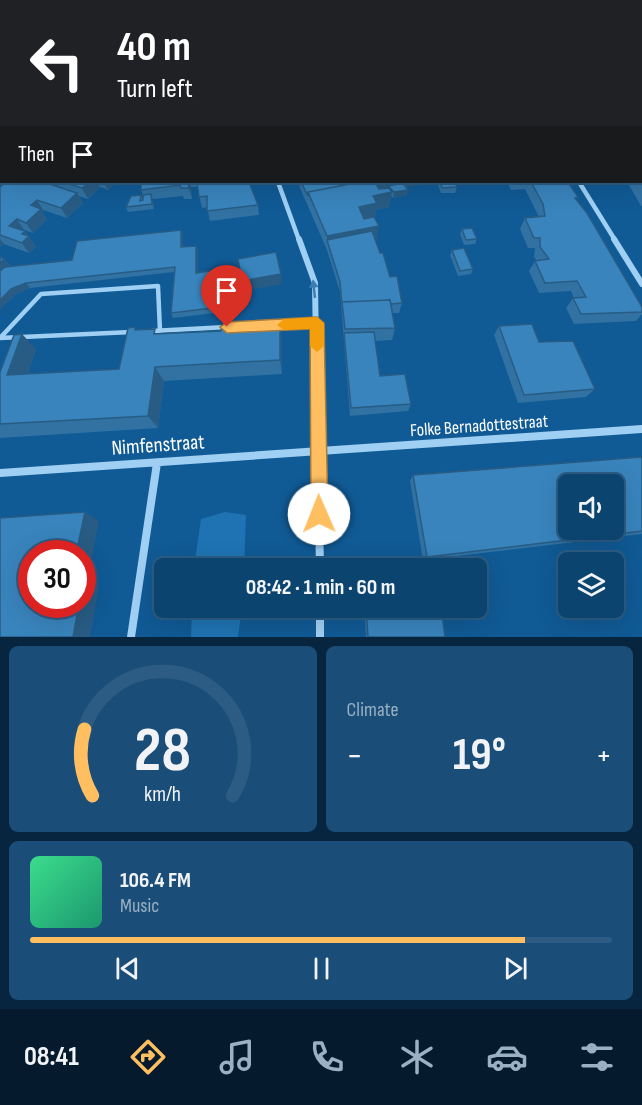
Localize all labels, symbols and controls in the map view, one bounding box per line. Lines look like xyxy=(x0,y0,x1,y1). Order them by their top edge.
text: 40 m xyxy=(117,22,191,73)
icon: left xyxy=(18,24,96,102)
text: Turn left xyxy=(117,73,193,105)
icon: arrive xyxy=(66,138,99,171)
text: Then xyxy=(18,141,54,168)
pin xyxy=(201,265,252,327)
icon: arrive xyxy=(210,274,243,307)
one-way arrow xyxy=(310,279,319,298)
street label: Folke Bernadottestraat xyxy=(409,411,549,441)
street label: Nimfenstraat xyxy=(111,429,205,461)
map controls xyxy=(558,474,624,618)
button: sound xyxy=(558,474,624,540)
position arrow xyxy=(287,482,351,546)
speed limit sign: 30 xyxy=(18,540,96,618)
button: layers xyxy=(558,552,624,618)
text: 08:42 · 1 min · 60 m xyxy=(246,574,395,601)
text: Climate xyxy=(347,698,399,722)
text: 28 xyxy=(134,714,191,789)
text: 19° xyxy=(453,728,506,783)
text: − xyxy=(347,736,363,776)
text: + xyxy=(596,736,612,776)
text: km/h xyxy=(144,782,181,807)
text: 106.4 FM xyxy=(120,867,191,894)
text: Music xyxy=(120,894,159,918)
icon: previous xyxy=(111,952,144,985)
icon: pause xyxy=(305,952,338,985)
icon: next xyxy=(499,952,532,985)
icon: directions xyxy=(127,1036,169,1078)
icon: music xyxy=(216,1036,258,1078)
icon: phone xyxy=(306,1036,348,1078)
icon: climate xyxy=(396,1036,438,1078)
icon: car xyxy=(486,1036,528,1078)
icon: filters xyxy=(576,1036,618,1078)
text: 08:41 xyxy=(24,1041,79,1073)

